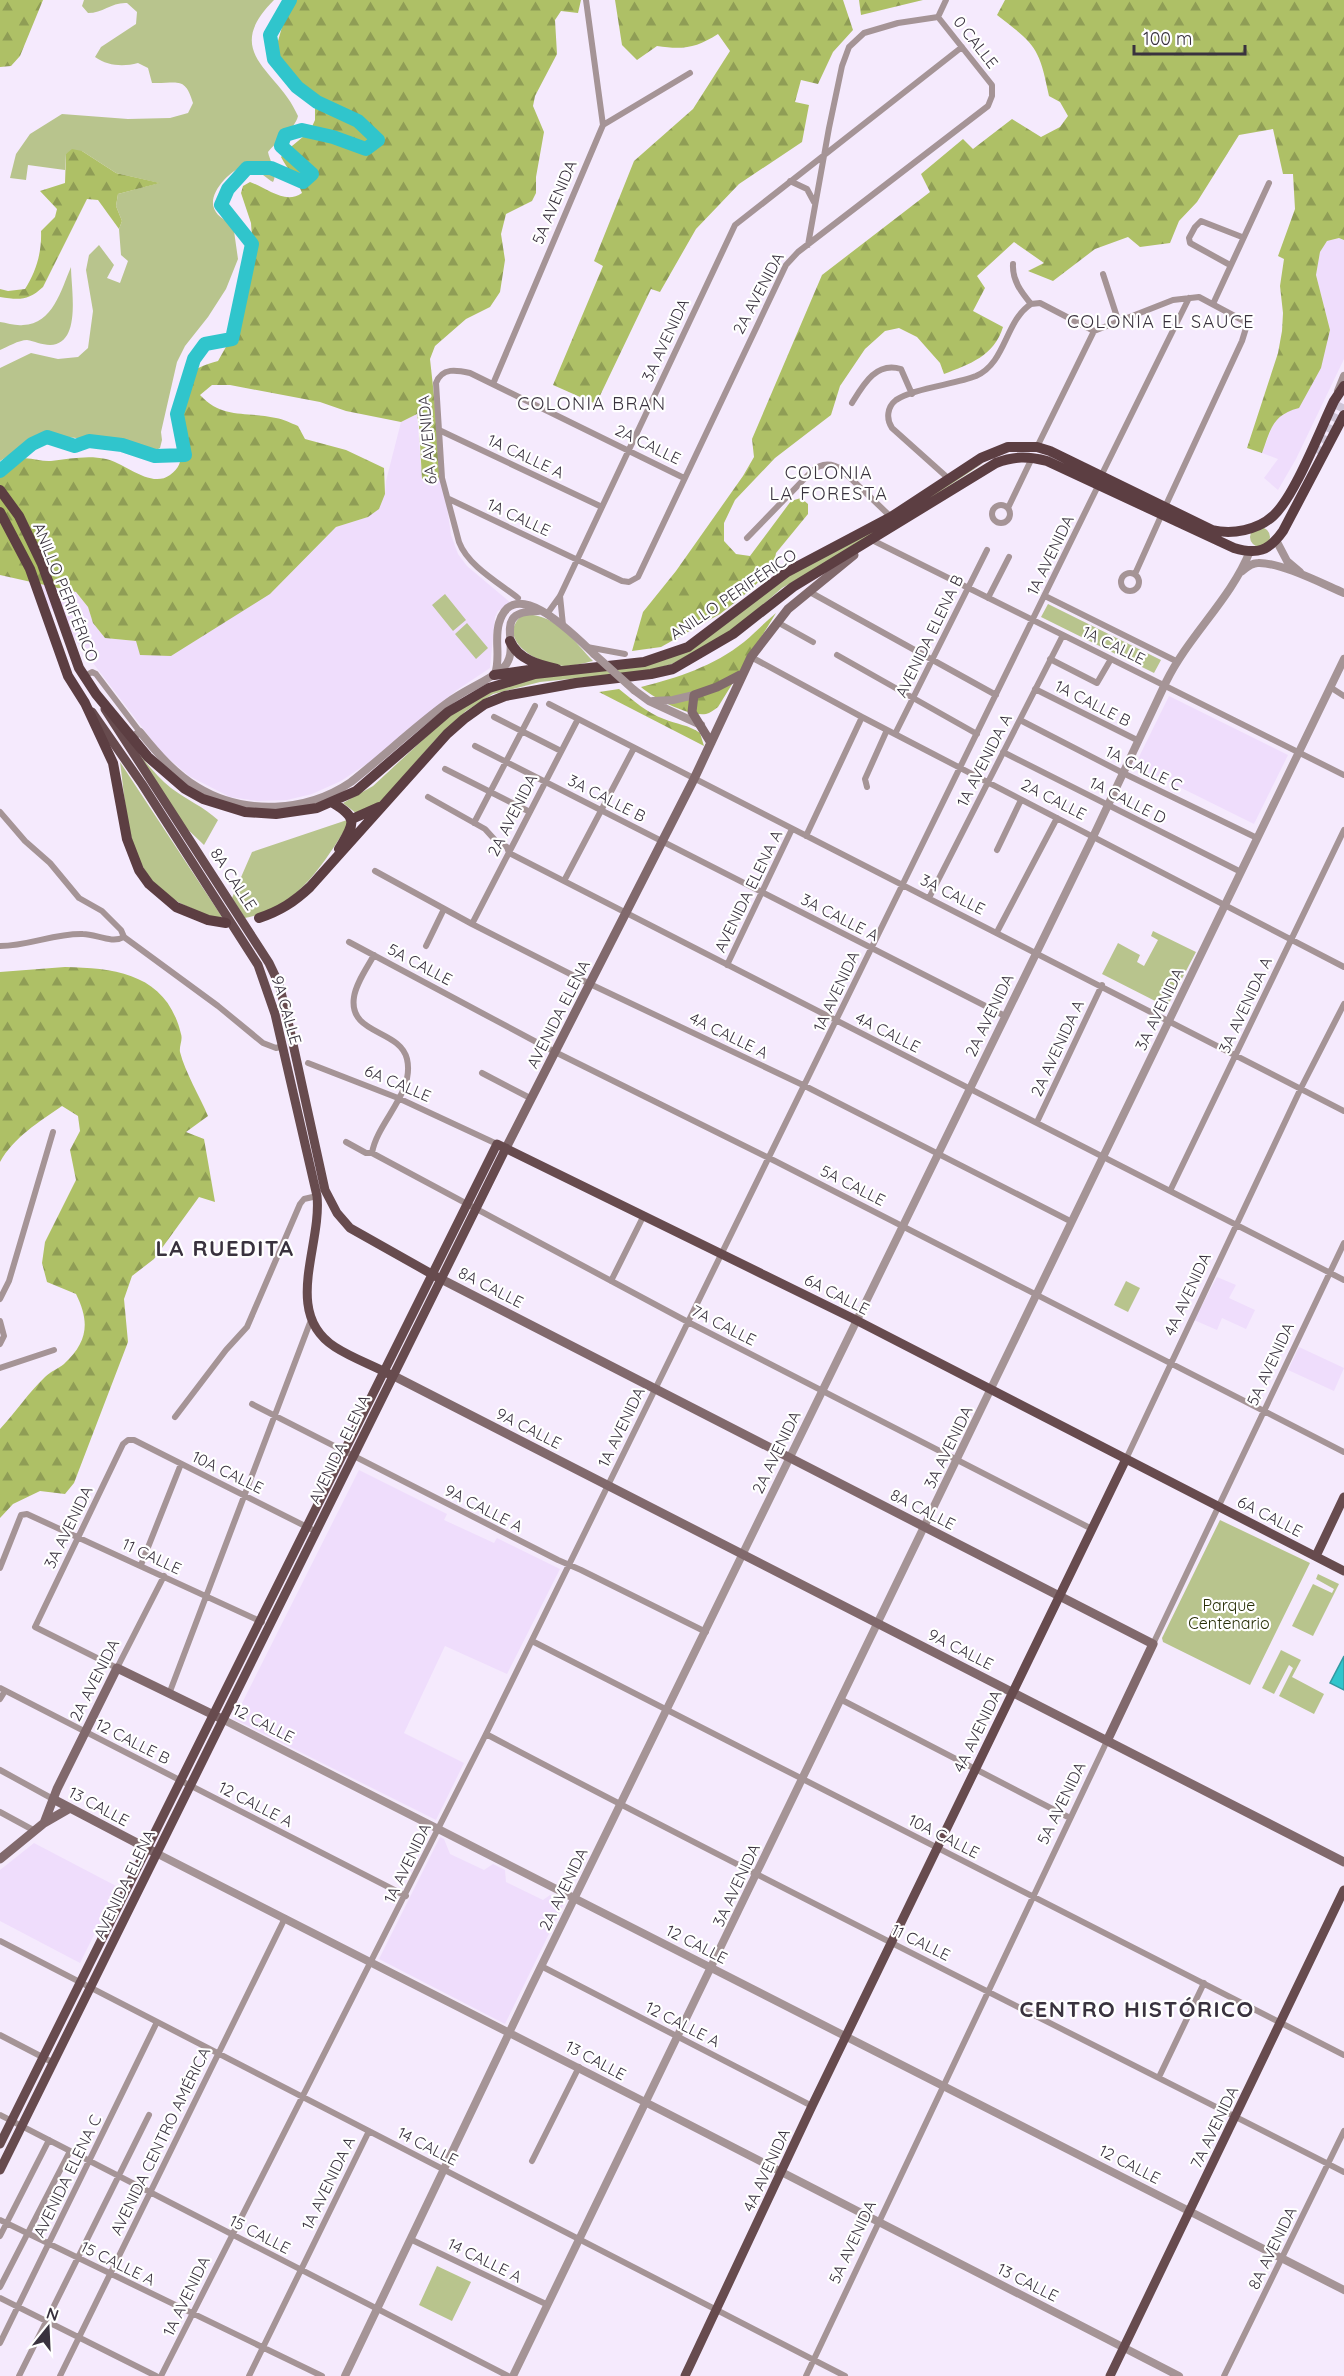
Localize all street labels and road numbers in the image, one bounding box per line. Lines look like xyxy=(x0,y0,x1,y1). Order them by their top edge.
street label: 0 CALLE xyxy=(949,12,1003,72)
street label: 5A AVENIDA xyxy=(527,157,581,247)
street label: 2A AVENIDA xyxy=(728,249,788,337)
street label: 3A AVENIDA xyxy=(637,295,693,385)
street label: 6A AVENIDA xyxy=(413,395,441,485)
street label: 2A CALLE xyxy=(612,420,684,468)
street label: 1A CALLE A xyxy=(484,430,568,482)
street label: 1A CALLE xyxy=(484,494,554,540)
street label: 1A AVENIDA xyxy=(1022,512,1078,598)
street label: ANILLO PERIFÉRICO xyxy=(29,519,103,665)
street label: ANILLO PERIFÉRICO xyxy=(666,544,800,644)
street label: AVENIDA ELENA B xyxy=(891,571,967,701)
street label: 1A CALLE xyxy=(1079,621,1149,669)
street label: 1A CALLE B xyxy=(1052,675,1134,731)
street label: 1A AVENIDA A xyxy=(952,710,1016,810)
street label: 1A CALLE C xyxy=(1103,741,1185,795)
street label: 3A CALLE B xyxy=(565,770,649,826)
street label: 2A AVENIDA xyxy=(483,771,541,859)
street label: 1A CALLE D xyxy=(1086,772,1170,828)
street label: 2A CALLE xyxy=(1018,774,1090,824)
street label: AVENIDA ELENA A xyxy=(710,826,786,956)
street label: 8A CALLE xyxy=(206,844,262,914)
street label: 3A CALLE xyxy=(917,869,989,919)
street label: 3A CALLE A xyxy=(798,889,882,945)
street label: 5A CALLE xyxy=(384,939,456,989)
street label: 1A AVENIDA xyxy=(809,947,863,1035)
street label: 3A AVENIDA A xyxy=(1214,954,1276,1056)
street label: AVENIDA ELENA xyxy=(522,956,594,1072)
street label: 3A AVENIDA xyxy=(1130,965,1188,1053)
street label: 2A AVENIDA xyxy=(960,970,1018,1060)
street label: 9A CALLE xyxy=(268,973,306,1047)
street label: 2A AVENIDA A xyxy=(1026,996,1088,1100)
street label: 4A CALLE A xyxy=(687,1007,771,1063)
street label: 4A CALLE xyxy=(852,1007,924,1057)
street label: 6A CALLE xyxy=(362,1060,434,1106)
street label: 5A CALLE xyxy=(817,1160,889,1210)
street label: 4A AVENIDA xyxy=(1159,1249,1215,1339)
street label: 8A CALLE xyxy=(455,1262,527,1312)
street label: 6A CALLE xyxy=(801,1269,873,1319)
street label: 7A CALLE xyxy=(688,1300,760,1350)
street label: 5A AVENIDA xyxy=(1242,1319,1298,1409)
street label: 1A AVENIDA xyxy=(593,1384,649,1470)
street label: AVENIDA ELENA xyxy=(304,1391,374,1507)
street label: 9A CALLE xyxy=(493,1403,565,1453)
street label: 3A AVENIDA xyxy=(919,1403,977,1491)
street label: 2A AVENIDA xyxy=(747,1407,805,1497)
street label: 10A CALLE xyxy=(189,1446,267,1498)
street label: 9A CALLE A xyxy=(441,1480,527,1536)
street label: 3A AVENIDA xyxy=(39,1483,97,1571)
street label: 8A CALLE xyxy=(887,1484,959,1534)
street label: 6A CALLE xyxy=(1234,1491,1306,1541)
street label: 11 CALLE xyxy=(119,1534,185,1578)
street label: 9A CALLE xyxy=(925,1624,997,1674)
street label: 2A AVENIDA xyxy=(65,1636,123,1724)
street label: 4A AVENIDA xyxy=(948,1687,1006,1775)
street label: 12 CALLE xyxy=(230,1699,298,1747)
street label: 12 CALLE B xyxy=(92,1714,174,1768)
street label: 5A AVENIDA xyxy=(1032,1758,1090,1848)
street label: 12 CALLE A xyxy=(215,1777,297,1831)
street label: 13 CALLE xyxy=(65,1782,133,1830)
street label: 10A CALLE xyxy=(905,1810,983,1862)
street label: 1A AVENIDA xyxy=(379,1820,435,1906)
street label: AVENIDA ELENA xyxy=(89,1826,159,1942)
street label: 3A AVENIDA xyxy=(708,1840,764,1930)
street label: 2A AVENIDA xyxy=(534,1844,592,1934)
street label: 11 CALLE xyxy=(888,1919,954,1965)
street label: 12 CALLE xyxy=(663,1920,731,1968)
street label: 12 CALLE A xyxy=(642,1997,724,2051)
street label: 13 CALLE xyxy=(562,2036,630,2084)
street label: AVENIDA CENTRO AMÉRICA xyxy=(106,2044,214,2238)
street label: 7A AVENIDA xyxy=(1186,2083,1242,2171)
street label: AVENIDA ELENA C xyxy=(29,2111,105,2241)
street label: 14 CALLE xyxy=(394,2122,462,2170)
street label: 4A AVENIDA xyxy=(738,2125,794,2215)
street label: 1A AVENIDA A xyxy=(297,2133,359,2233)
street label: 12 CALLE xyxy=(1096,2140,1164,2188)
street label: 5A AVENIDA xyxy=(824,2197,880,2287)
street label: 8A AVENIDA xyxy=(1243,2203,1301,2293)
street label: 15 CALLE xyxy=(226,2210,294,2258)
street label: 14 CALLE A xyxy=(445,2233,525,2287)
street label: 15 CALLE A xyxy=(77,2236,159,2290)
street label: 1A AVENIDA xyxy=(158,2253,214,2339)
street label: 13 CALLE xyxy=(994,2258,1062,2306)

